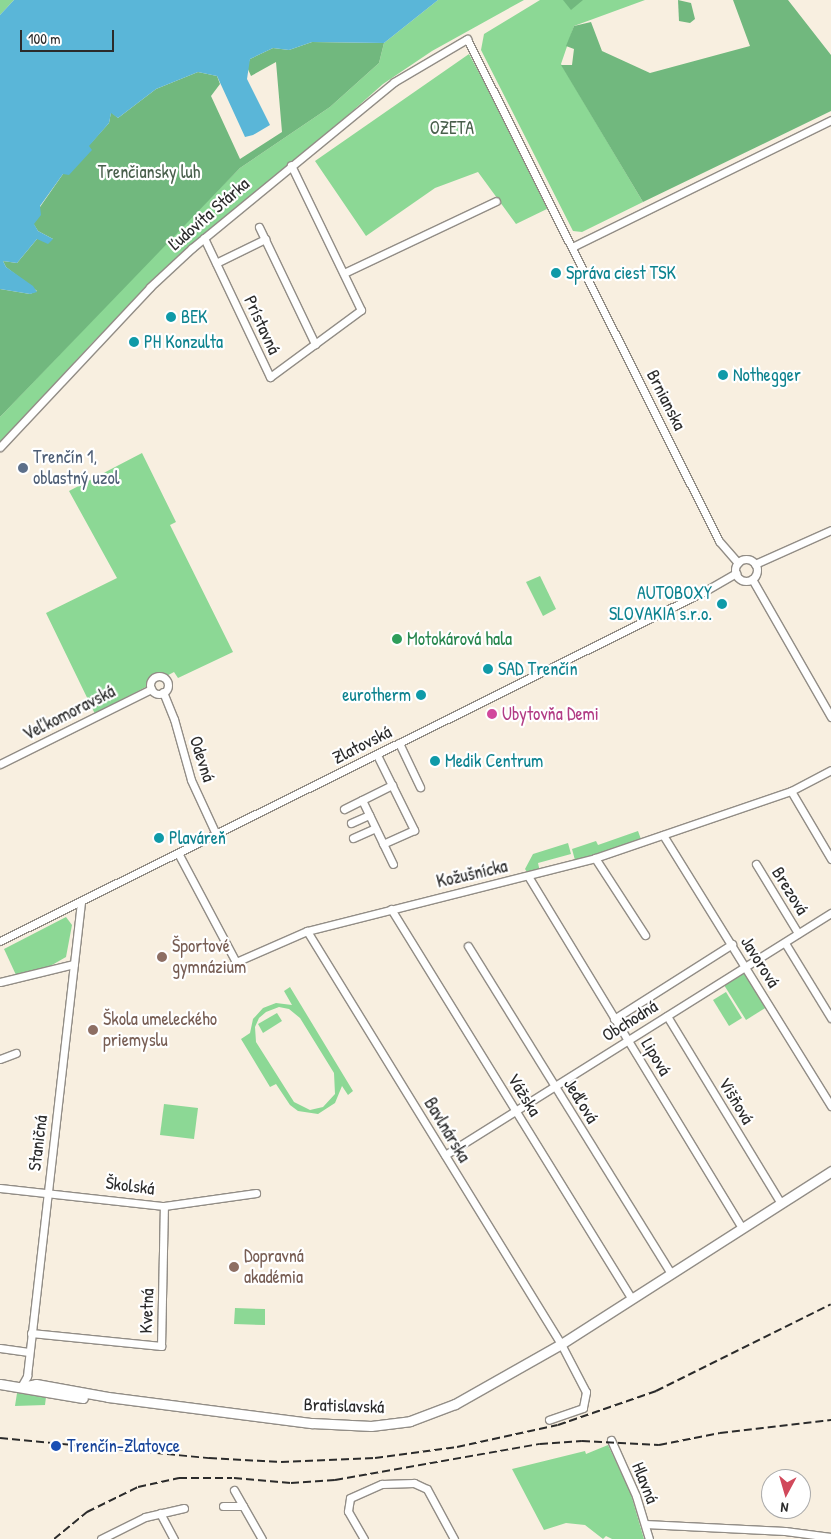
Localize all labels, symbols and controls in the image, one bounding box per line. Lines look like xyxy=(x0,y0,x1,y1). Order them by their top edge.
scale bar xyxy=(22,20,116,52)
text: 100 m xyxy=(28,28,61,49)
park label: OZETA xyxy=(430,117,474,139)
park label: Trenčiansky luh xyxy=(98,161,200,183)
street label: Ľudovíta Stárka xyxy=(164,173,254,255)
place label: Správa ciest TSK xyxy=(566,262,676,284)
marker: Správa ciest TSK xyxy=(550,267,562,279)
street label: Prístavná xyxy=(239,292,285,358)
place label: BEK xyxy=(181,306,207,328)
marker: BEK xyxy=(165,311,177,323)
place label: PH Konzulta xyxy=(144,331,223,353)
marker: PH Konzulta xyxy=(128,336,140,348)
place label: Nothegger xyxy=(733,364,801,386)
street label: Brnianska xyxy=(642,366,690,434)
marker: Nothegger xyxy=(717,369,729,381)
place label: Trenčín 1, oblastný uzol xyxy=(33,447,119,489)
marker: Trenčín 1, oblastný uzol xyxy=(17,462,29,474)
place label: AUTOBOXY SLOVAKIA s.r.o. xyxy=(609,583,712,626)
marker: AUTOBOXY SLOVAKIA s.r.o. xyxy=(716,598,728,610)
place label: Motokárová hala xyxy=(407,628,512,650)
marker: Motokárová hala xyxy=(391,633,403,645)
place label: SAD Trenčín xyxy=(498,658,578,680)
marker: SAD Trenčín xyxy=(482,663,494,675)
street label: Veľkomoravská xyxy=(19,681,119,745)
place label: eurotherm xyxy=(342,684,411,706)
marker: eurotherm xyxy=(415,689,427,701)
place label: Ubytovňa Demi xyxy=(502,703,599,725)
marker: Ubytovňa Demi xyxy=(486,708,498,720)
street label: Zlatovská xyxy=(329,721,395,769)
street label: Odevná xyxy=(185,734,219,784)
place label: Medik Centrum xyxy=(445,750,543,772)
marker: Medik Centrum xyxy=(429,755,441,767)
place label: Plaváreň xyxy=(169,827,226,849)
marker: Plaváreň xyxy=(153,832,165,844)
street label: Kožušnícka xyxy=(434,855,510,893)
street label: Brezová xyxy=(767,863,813,919)
street label: Javorová xyxy=(736,932,784,992)
place label: Športové gymnázium xyxy=(172,936,246,979)
marker: Športové gymnázium xyxy=(156,951,168,963)
street label: Obchodná xyxy=(598,996,662,1046)
place label: Škola umeleckého priemyslu xyxy=(103,1009,217,1052)
marker: Škola umeleckého priemyslu xyxy=(87,1024,99,1036)
street label: Lipová xyxy=(636,1034,676,1080)
street label: Vážska xyxy=(503,1070,545,1120)
street label: Višňová xyxy=(714,1074,758,1128)
street label: Jedľová xyxy=(559,1075,603,1127)
street label: Bavlnárska xyxy=(419,1094,475,1166)
street label: Staničná xyxy=(24,1114,52,1172)
street label: Školská xyxy=(104,1172,156,1200)
place label: Dopravná akadémia xyxy=(244,1246,304,1288)
marker: Dopravná akadémia xyxy=(228,1261,240,1273)
street label: Kvetná xyxy=(135,1288,159,1334)
street label: Bratislavská xyxy=(303,1394,385,1418)
place label: Trenčín-Zlatovce xyxy=(67,1435,180,1457)
marker: Trenčín-Zlatovce xyxy=(49,1439,63,1453)
street label: Hlavná xyxy=(627,1459,663,1507)
north arrow xyxy=(761,1469,811,1519)
text: N xyxy=(780,1499,789,1518)

